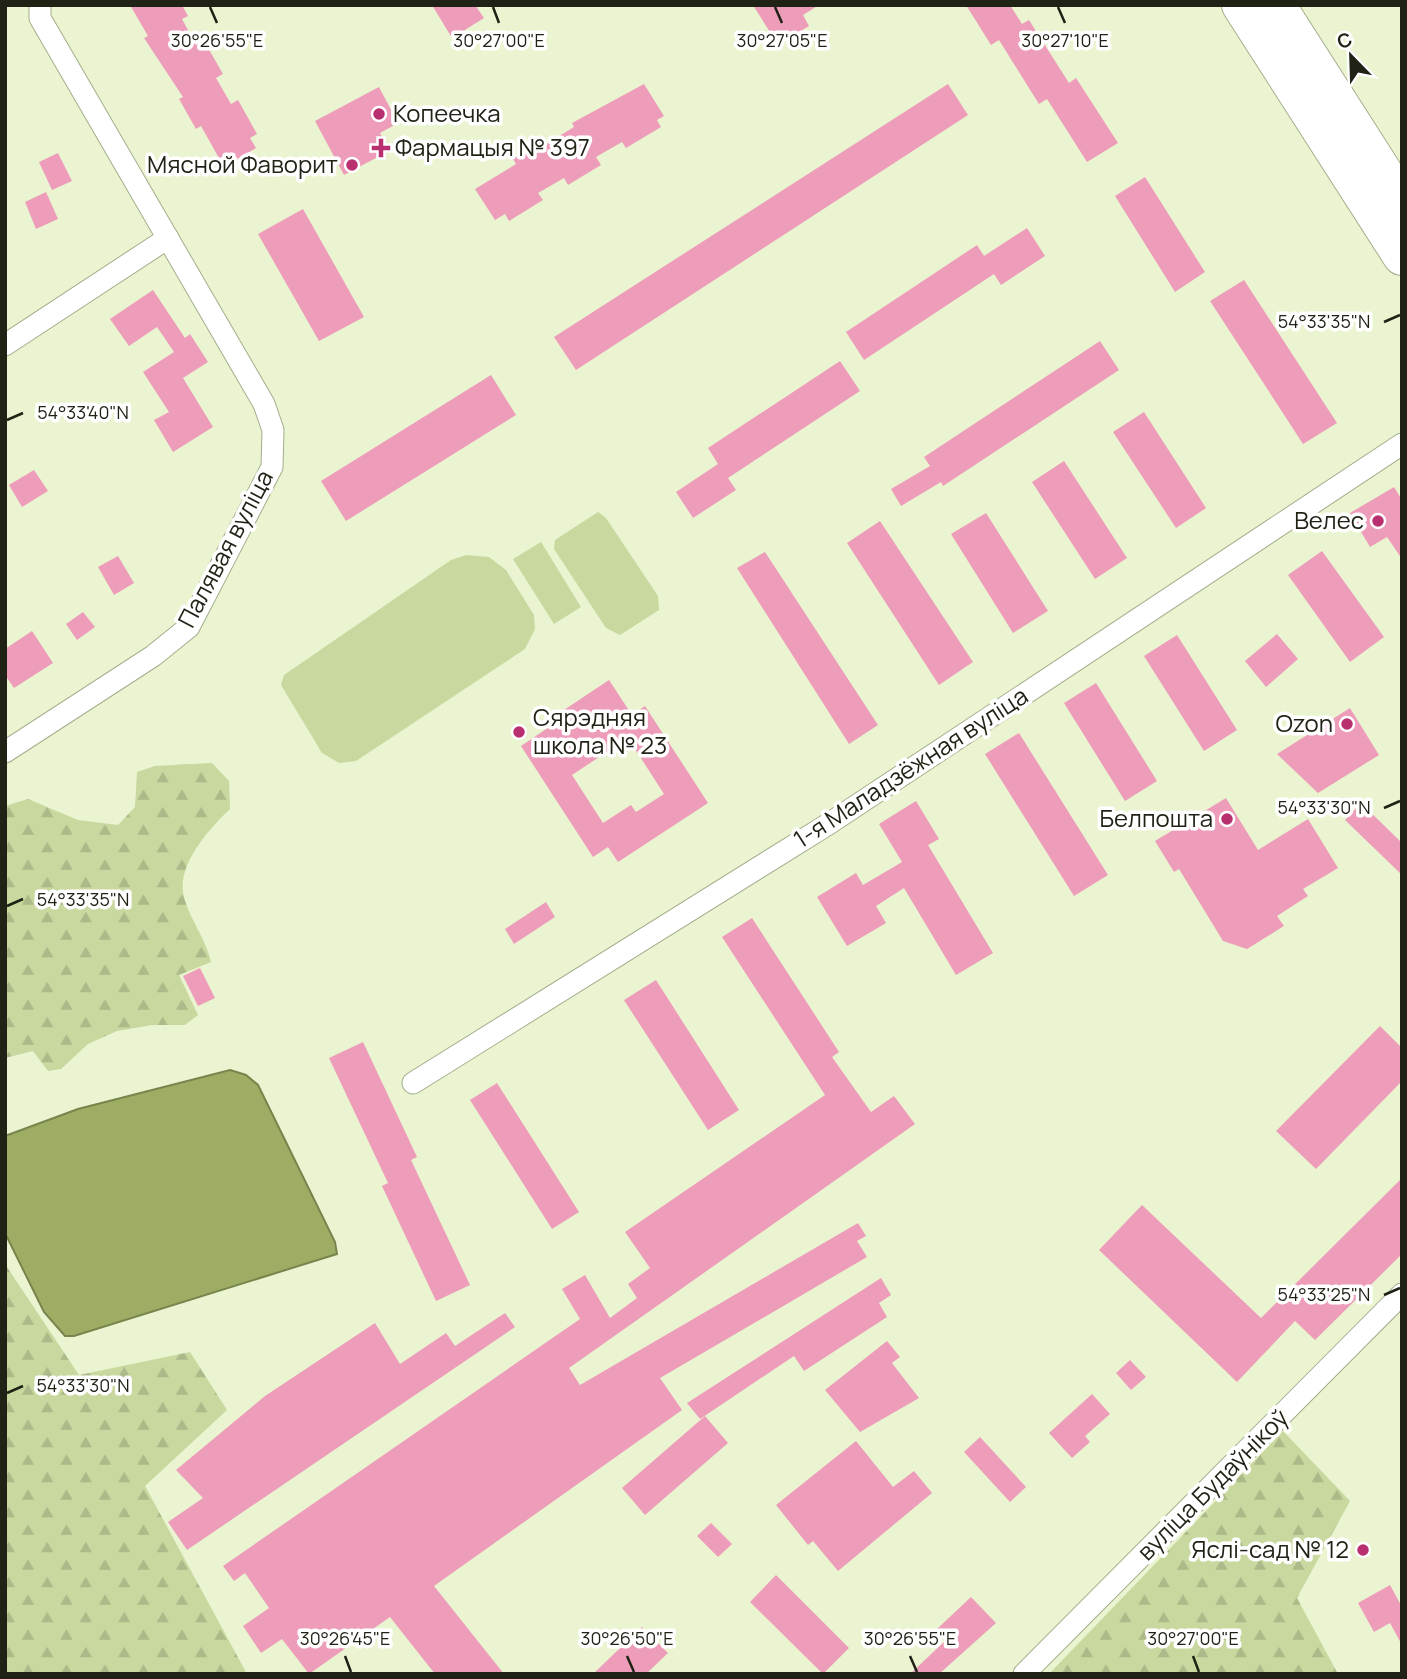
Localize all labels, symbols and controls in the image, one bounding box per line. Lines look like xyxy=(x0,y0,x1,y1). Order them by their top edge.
north arrow xyxy=(1316,21,1386,91)
text: С xyxy=(1333,26,1356,55)
text: 30°26'55"E xyxy=(171,28,263,52)
text: 30°27'00"E xyxy=(453,28,545,52)
text: 30°27'05"E xyxy=(737,28,827,52)
text: 30°27'10"E xyxy=(1021,28,1109,52)
place label: Копеечка xyxy=(393,96,501,129)
marker: Копеечка xyxy=(371,106,387,122)
place label: Фармацыя № 397 xyxy=(395,130,590,163)
marker: Фармацыя № 397 xyxy=(373,140,389,156)
place label: Мясной Фаворит xyxy=(147,147,338,180)
marker: Мясной Фаворит xyxy=(344,157,360,173)
text: 54°33'35"N xyxy=(1278,309,1370,333)
text: 54°33'40"N xyxy=(37,400,129,424)
street label: Палявая вуліца xyxy=(169,464,280,633)
place label: Велес xyxy=(1294,503,1364,536)
marker: Велес xyxy=(1370,513,1386,529)
street label: 1-я Маладзёжная вуліца xyxy=(787,679,1034,855)
place label: Сярэдняя школа № 23 xyxy=(533,700,667,761)
place label: Ozon xyxy=(1275,706,1333,739)
marker: Ozon xyxy=(1339,716,1355,732)
marker: Сярэдняя школа № 23 xyxy=(511,724,527,740)
text: 54°33'30"N xyxy=(1277,795,1371,819)
place label: Белпошта xyxy=(1100,801,1213,834)
marker: Белпошта xyxy=(1219,811,1235,827)
text: 54°33'35"N xyxy=(37,887,129,911)
text: 54°33'25"N xyxy=(1278,1282,1370,1306)
text: 54°33'30"N xyxy=(36,1373,130,1397)
street label: вуліца Будаўнікоў xyxy=(1129,1401,1295,1567)
place label: Яслі-сад № 12 xyxy=(1191,1532,1349,1565)
marker: Яслі-сад № 12 xyxy=(1355,1542,1371,1558)
text: 30°26'45"E xyxy=(300,1626,390,1650)
text: 30°26'50"E xyxy=(581,1626,674,1650)
text: 30°26'55"E xyxy=(864,1626,956,1650)
text: 30°27'00"E xyxy=(1147,1626,1239,1650)

